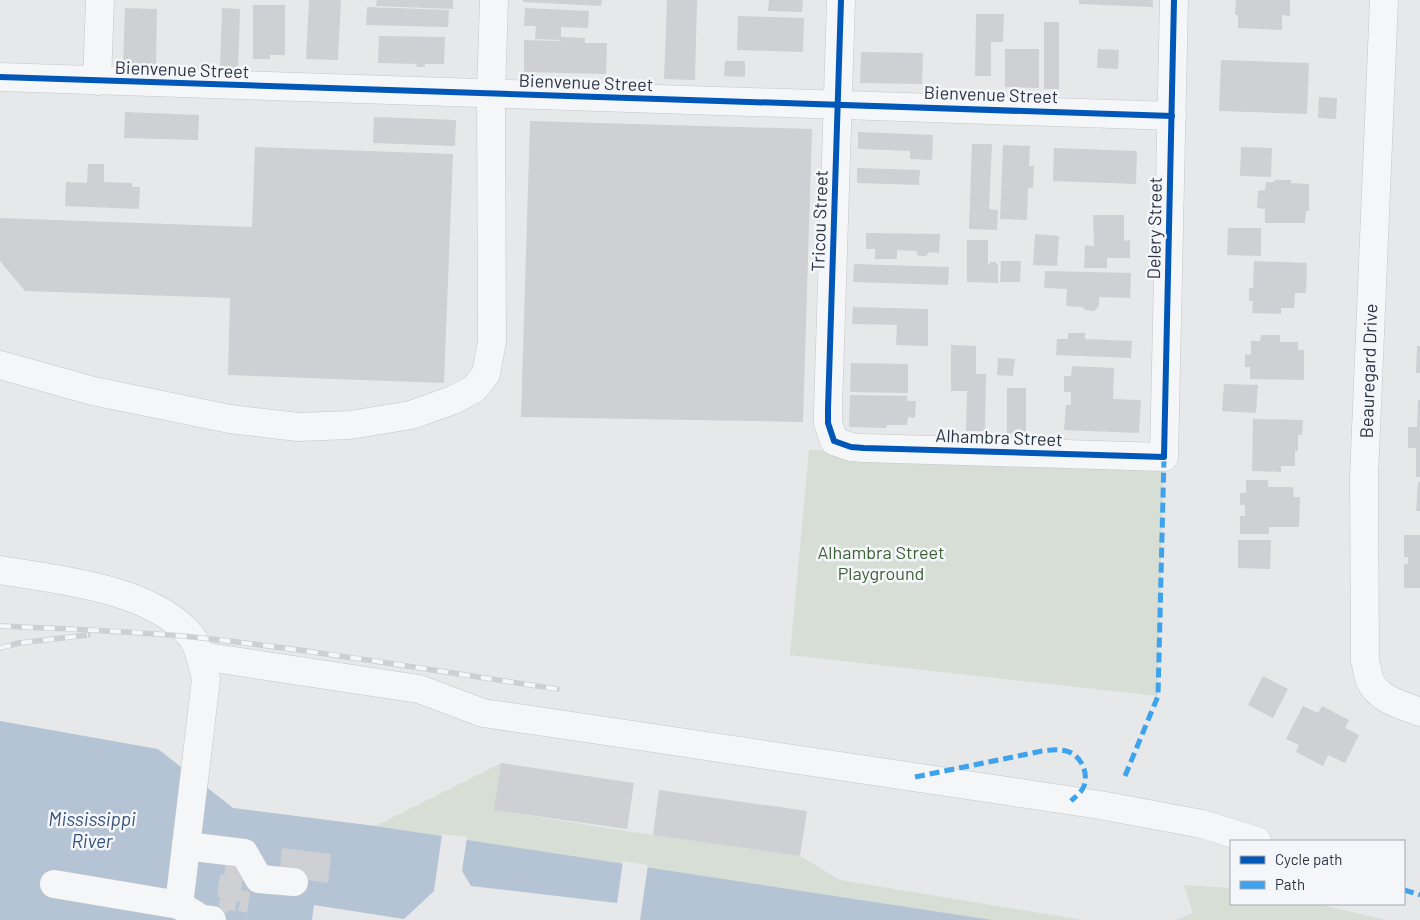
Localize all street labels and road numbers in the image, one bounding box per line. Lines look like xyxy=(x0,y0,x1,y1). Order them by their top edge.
street label: Bienvenue Street xyxy=(114,56,250,82)
street label: Bienvenue Street xyxy=(518,69,654,95)
street label: Bienvenue Street xyxy=(923,81,1059,107)
street label: Tricou Street xyxy=(806,170,832,272)
street label: Delery Street xyxy=(1142,177,1166,279)
street label: Beauregard Drive xyxy=(1355,303,1381,439)
street label: Alhambra Street xyxy=(935,424,1063,450)

